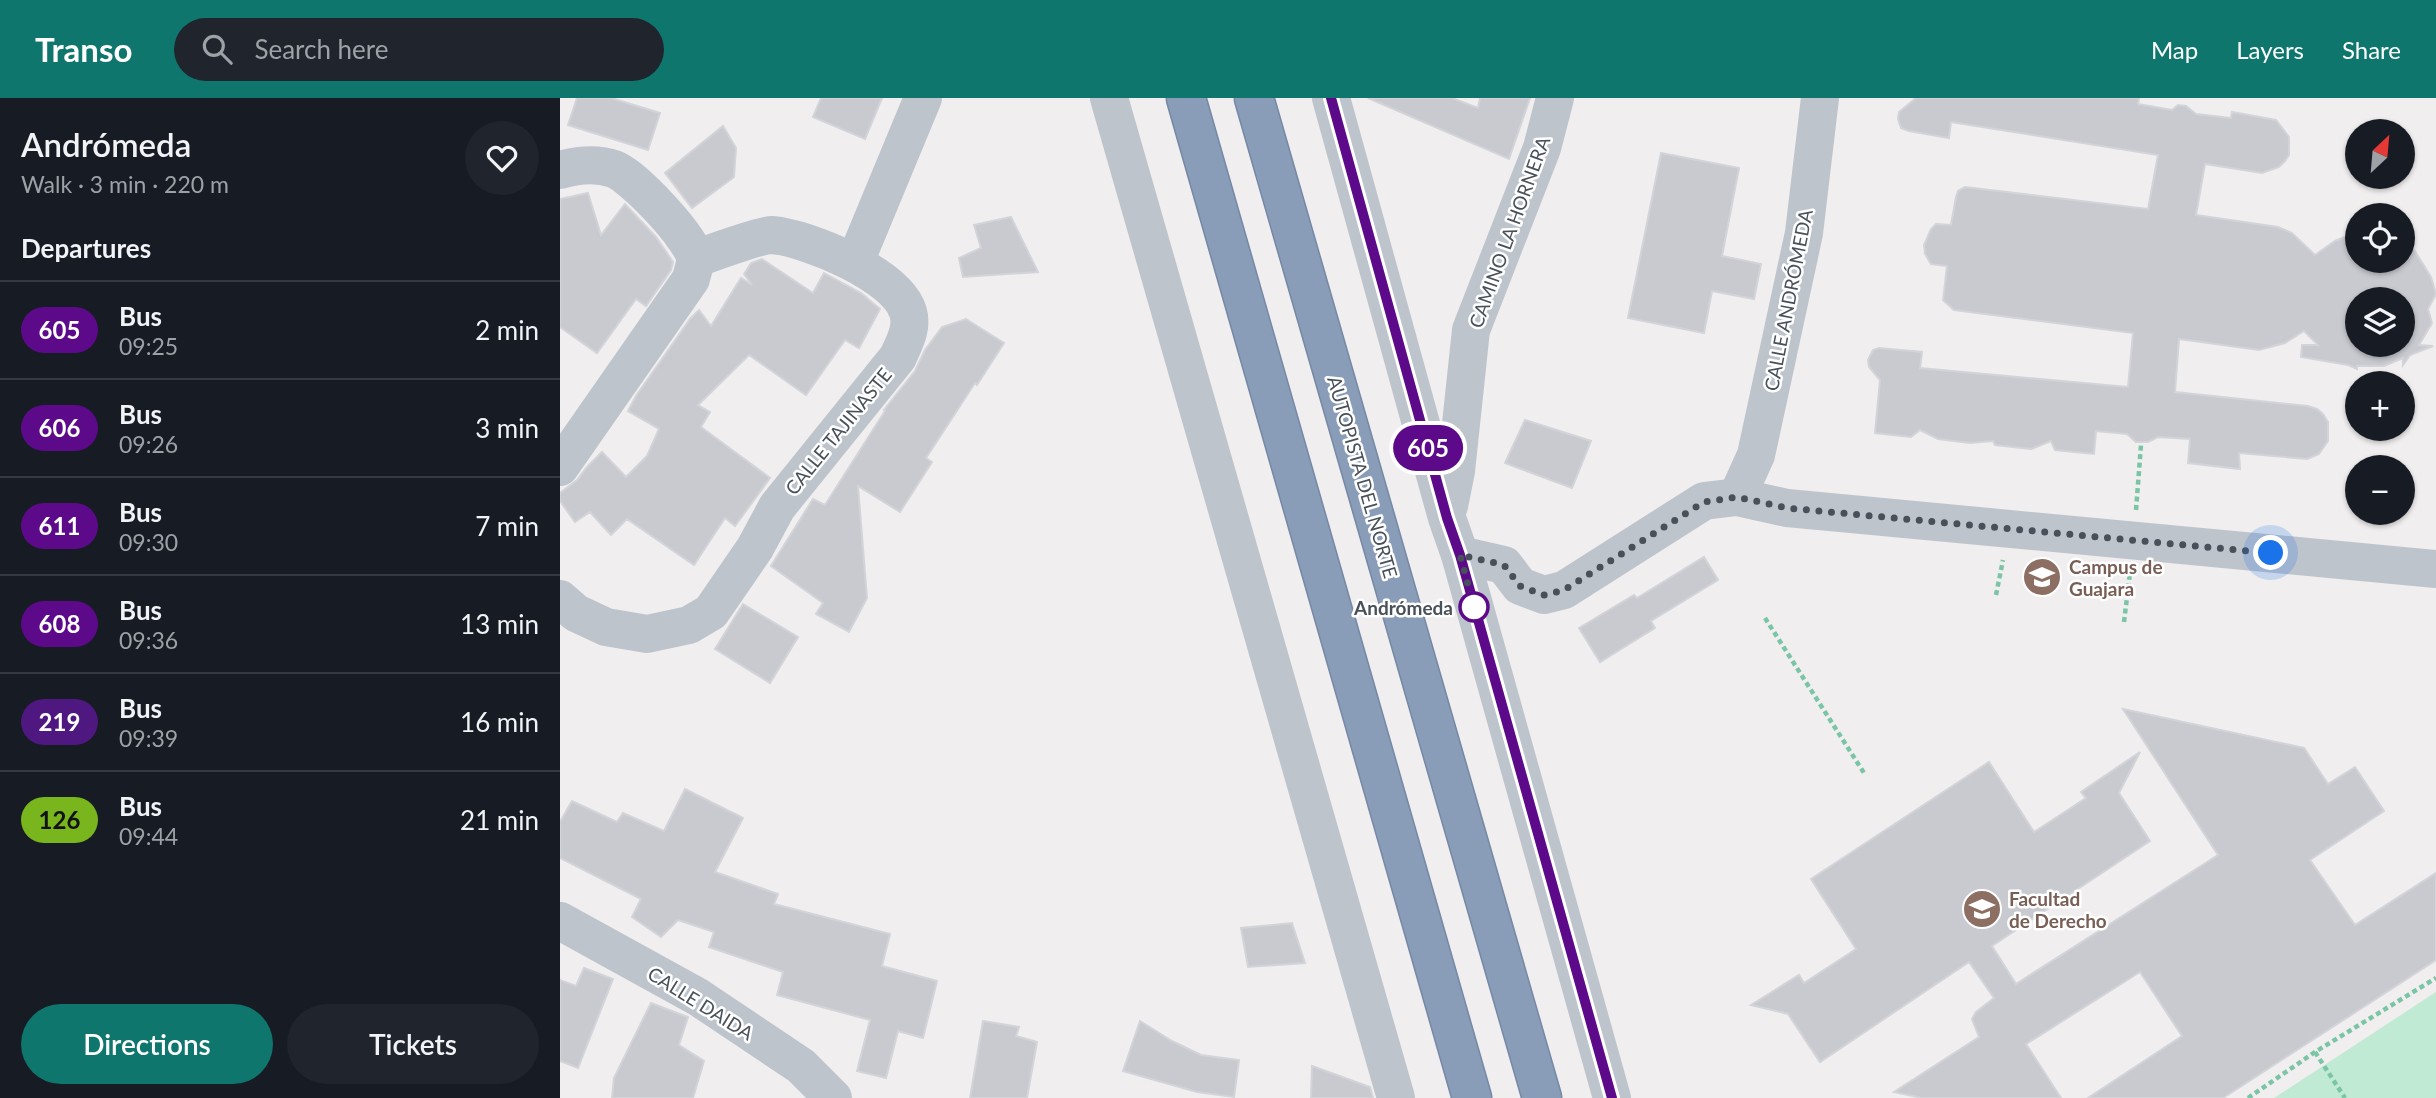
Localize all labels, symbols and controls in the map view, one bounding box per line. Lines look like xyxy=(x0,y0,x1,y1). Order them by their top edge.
search box xyxy=(174,18,664,81)
text: Transo xyxy=(35,29,132,69)
icon: search xyxy=(198,30,236,68)
text: Search here xyxy=(254,33,388,65)
text: Map xyxy=(2151,35,2198,64)
text: Layers xyxy=(2236,35,2304,64)
text: Share xyxy=(2342,35,2401,64)
north arrow xyxy=(2345,119,2415,189)
map controls xyxy=(2345,119,2415,525)
button: heart xyxy=(465,121,539,195)
text: Andrómeda xyxy=(21,124,191,164)
street label: CAMINO LA HORNERA xyxy=(1464,133,1554,331)
text: Walk · 3 min · 220 m xyxy=(21,170,229,198)
button: locate xyxy=(2345,203,2415,273)
street label: CALLE ANDRÓMEDA xyxy=(1759,207,1817,393)
text: Departures xyxy=(21,232,151,264)
button: layers xyxy=(2345,287,2415,357)
text: Bus xyxy=(119,300,162,332)
text: 2 min xyxy=(475,314,539,346)
text: 605 xyxy=(39,315,80,344)
text: 09:25 xyxy=(119,332,178,360)
street label: CALLE TAJINASTE xyxy=(780,363,896,499)
button: + xyxy=(2345,371,2415,441)
street label: AUTOPISTA DEL NORTE xyxy=(1323,373,1403,581)
text: Bus xyxy=(119,398,162,430)
text: 3 min xyxy=(475,412,539,444)
text: 606 xyxy=(39,413,80,442)
line badge: 605 xyxy=(1388,425,1468,471)
text: 09:26 xyxy=(119,430,178,458)
text: 605 xyxy=(1407,433,1449,462)
button: − xyxy=(2345,455,2415,525)
text: Bus xyxy=(119,496,162,528)
text: 7 min xyxy=(475,510,539,542)
text: 611 xyxy=(39,511,80,540)
text: 09:30 xyxy=(119,528,178,556)
your location xyxy=(2253,535,2288,570)
place label: Campus de Guajara xyxy=(2069,555,2163,600)
school or university icon: Campus de Guajara xyxy=(2021,556,2063,598)
marker: Andrómeda xyxy=(1459,592,1489,622)
text: Bus xyxy=(119,594,162,626)
place label: Andrómeda xyxy=(1353,596,1453,619)
text: 13 min xyxy=(460,608,539,640)
text: 608 xyxy=(39,609,80,638)
text: 09:36 xyxy=(119,626,178,654)
text: Bus xyxy=(119,692,162,724)
text: 16 min xyxy=(460,706,539,738)
text: 219 xyxy=(39,707,80,736)
text: 09:39 xyxy=(119,724,178,752)
text: Bus xyxy=(119,790,162,822)
text: 21 min xyxy=(460,804,539,836)
text: 126 xyxy=(39,805,80,834)
text: 09:44 xyxy=(119,822,178,850)
place label: Facultad de Derecho xyxy=(2009,887,2107,932)
school or university icon: Facultad de Derecho xyxy=(1961,888,2003,930)
street label: CALLE DAIDA xyxy=(644,961,758,1045)
button: Directions xyxy=(21,1004,273,1084)
button: Tickets xyxy=(287,1004,539,1084)

